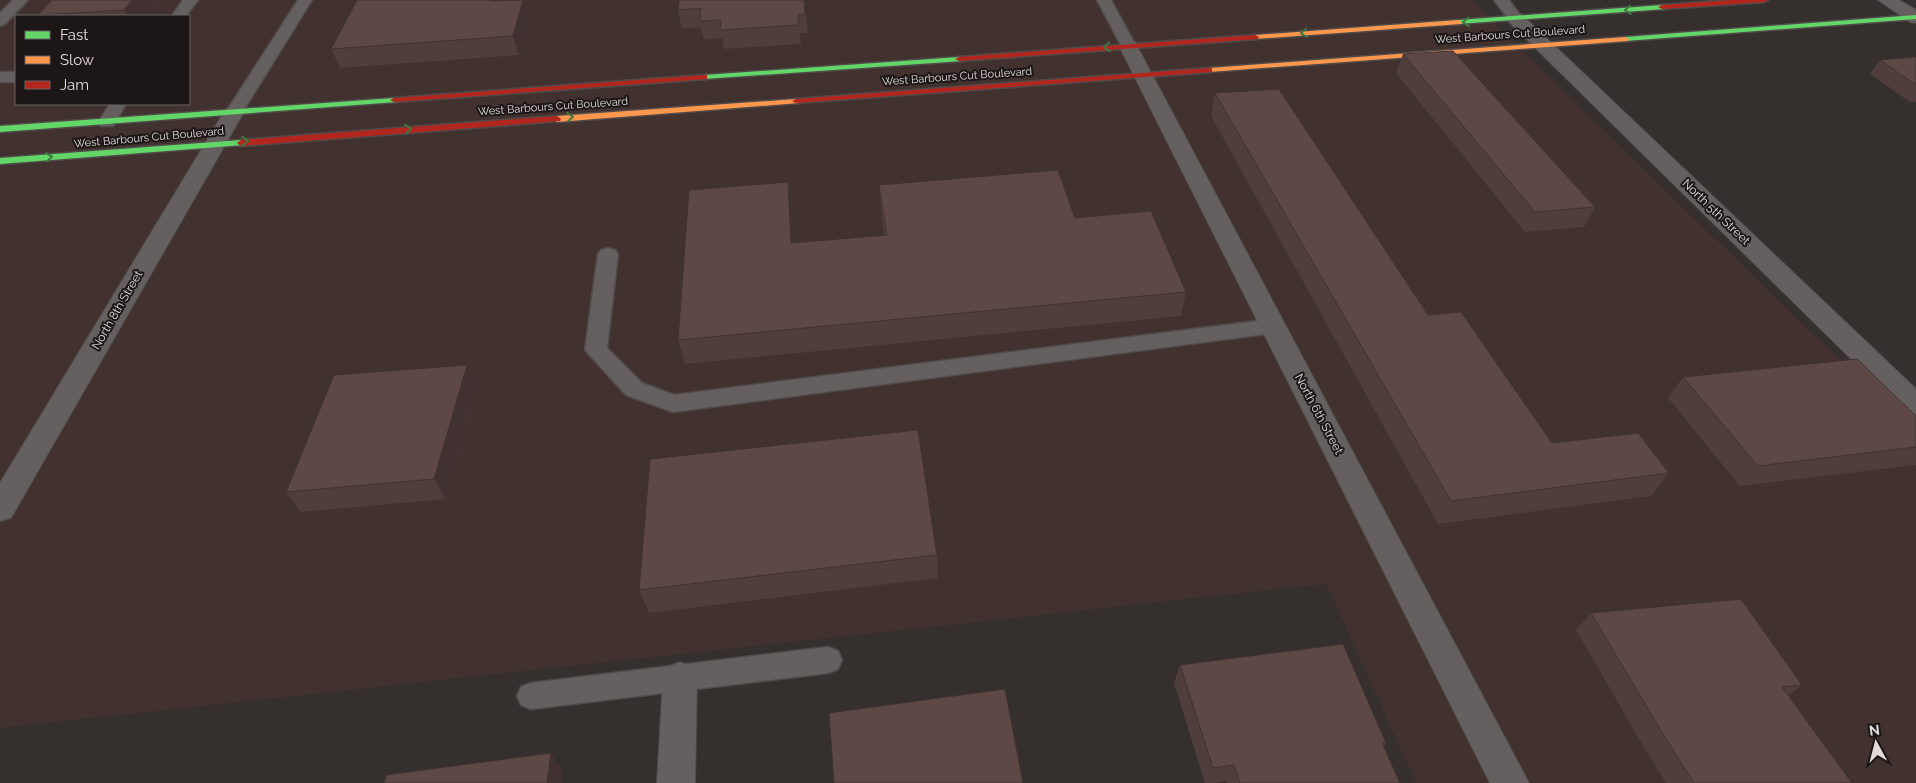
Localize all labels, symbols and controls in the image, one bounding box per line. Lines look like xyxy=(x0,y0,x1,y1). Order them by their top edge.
one-way arrow xyxy=(1623,4,1631,15)
legend xyxy=(15,15,190,105)
one-way arrow xyxy=(1461,16,1469,27)
street label: West Barbours Cut Boulevard xyxy=(1434,23,1586,46)
text: Fast xyxy=(60,26,88,44)
one-way arrow xyxy=(1299,27,1307,38)
one-way arrow xyxy=(1102,42,1110,53)
text: Slow xyxy=(60,51,94,69)
street label: West Barbours Cut Boulevard xyxy=(881,65,1033,88)
text: Jam xyxy=(60,76,89,94)
street label: West Barbours Cut Boulevard xyxy=(477,95,629,118)
one-way arrow xyxy=(566,112,574,123)
street label: West Barbours Cut Boulevard xyxy=(73,124,225,151)
one-way arrow xyxy=(404,124,412,135)
one-way arrow xyxy=(242,136,250,147)
one-way arrow xyxy=(45,152,53,163)
street label: North 5th Street xyxy=(1679,176,1753,248)
street label: North 8th Street xyxy=(89,268,145,352)
street label: North 6th Street xyxy=(1292,371,1346,457)
north arrow xyxy=(1851,718,1901,768)
text: N xyxy=(1868,722,1881,739)

